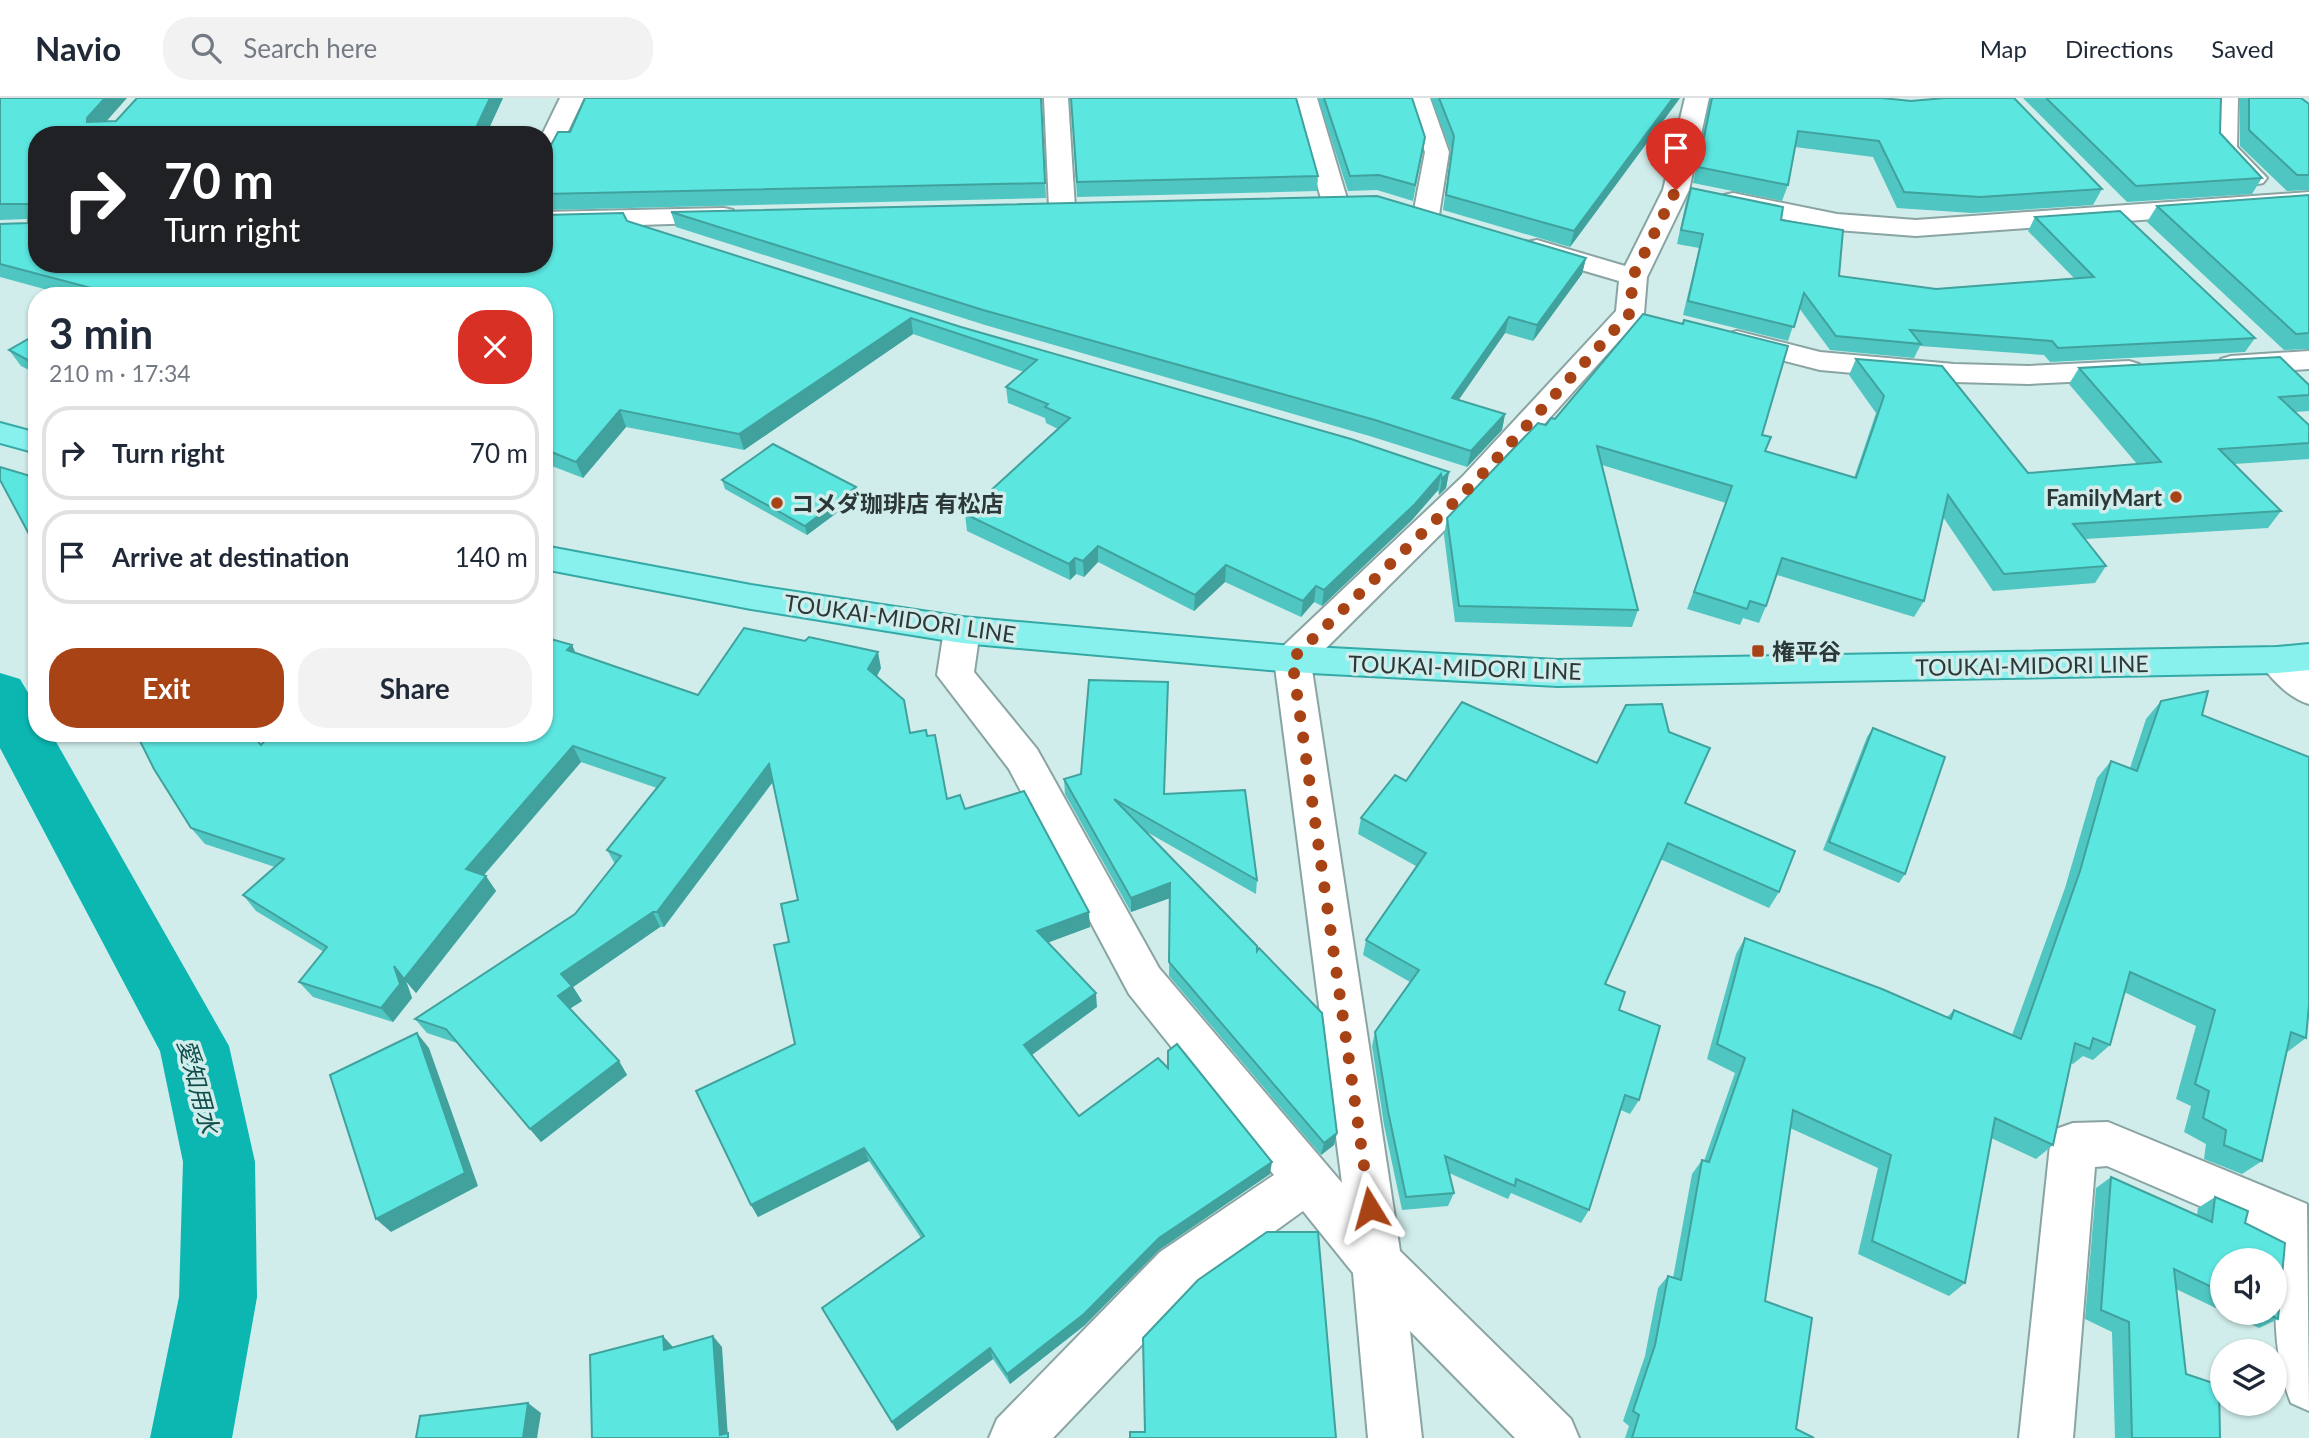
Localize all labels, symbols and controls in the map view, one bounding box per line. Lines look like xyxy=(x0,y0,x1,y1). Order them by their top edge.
search box xyxy=(163,17,653,80)
text: Navio xyxy=(35,28,121,68)
icon: search xyxy=(187,29,225,67)
text: Search here xyxy=(243,32,377,64)
text: Map xyxy=(1980,34,2027,63)
text: Directions xyxy=(2065,34,2173,63)
text: Saved xyxy=(2211,34,2274,63)
pin xyxy=(1646,118,1706,190)
icon: arrive xyxy=(1657,129,1695,167)
text: 70 m xyxy=(164,151,274,209)
icon: right xyxy=(49,154,140,245)
text: Turn right xyxy=(164,210,300,249)
text: 3 min xyxy=(49,308,153,358)
button: close xyxy=(458,310,532,384)
text: 210 m · 17:34 xyxy=(49,359,191,387)
icon: right xyxy=(53,434,91,472)
text: Turn right xyxy=(112,437,225,469)
text: 70 m xyxy=(470,437,528,469)
place label: FamilyMart xyxy=(2046,483,2162,511)
place label: コメダ珈琲店 有松店 xyxy=(791,489,1004,517)
marker: FamilyMart xyxy=(2168,489,2184,505)
marker: コメダ珈琲店 有松店 xyxy=(769,495,785,511)
icon: arrive xyxy=(53,538,91,576)
text: Arrive at destination xyxy=(112,541,349,573)
text: 140 m xyxy=(455,541,528,573)
street label: TOUKAI-MIDORI LINE xyxy=(782,588,1018,648)
place label: 権平谷 xyxy=(1772,637,1841,665)
marker: 権平谷 xyxy=(1750,643,1766,659)
button: Exit xyxy=(49,648,284,728)
button: Share xyxy=(298,648,532,728)
street label: TOUKAI-MIDORI LINE xyxy=(1348,649,1582,685)
street label: TOUKAI-MIDORI LINE xyxy=(1915,649,2149,681)
water label: 愛知用水 xyxy=(173,1036,226,1139)
position arrow xyxy=(1333,1171,1407,1245)
map controls xyxy=(2210,1248,2287,1416)
button: sound xyxy=(2210,1248,2287,1325)
button: layers xyxy=(2210,1339,2287,1416)

